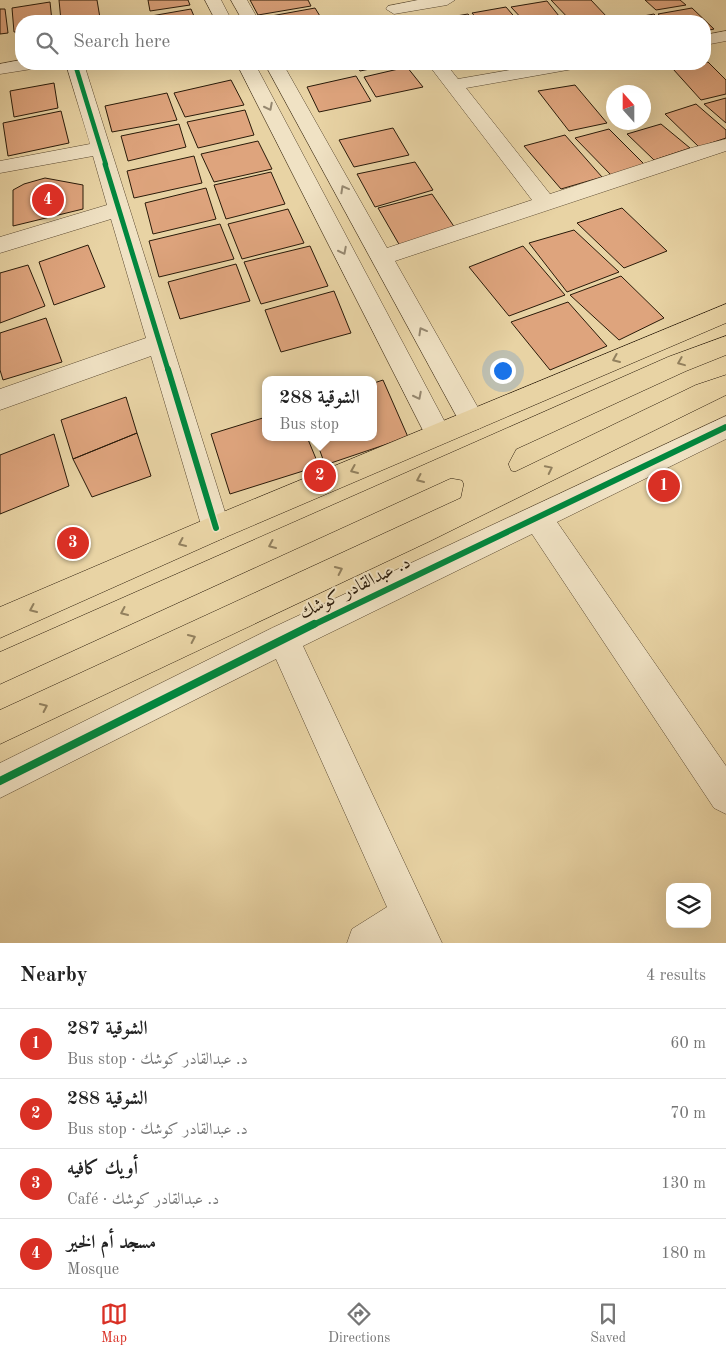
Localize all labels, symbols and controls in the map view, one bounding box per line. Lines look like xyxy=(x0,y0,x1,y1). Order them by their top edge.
search box xyxy=(15,15,711,70)
icon: search xyxy=(33,29,61,57)
text: Search here xyxy=(73,33,170,52)
north arrow xyxy=(606,85,651,130)
one-way arrow xyxy=(263,102,273,111)
pin: 4 xyxy=(32,181,64,219)
one-way arrow xyxy=(340,186,350,195)
one-way arrow xyxy=(337,246,347,255)
one-way arrow xyxy=(419,328,429,337)
one-way arrow xyxy=(613,353,621,363)
one-way arrow xyxy=(677,357,685,367)
your location xyxy=(490,358,516,384)
popup xyxy=(262,376,377,441)
text: الشوقية 288 xyxy=(279,389,360,408)
one-way arrow xyxy=(412,391,422,400)
text: Bus stop xyxy=(279,417,339,433)
pin: 2 xyxy=(304,457,336,495)
one-way arrow xyxy=(350,463,359,474)
one-way arrow xyxy=(543,465,552,475)
pin: 1 xyxy=(648,467,680,505)
one-way arrow xyxy=(416,472,425,483)
pin: 3 xyxy=(57,524,89,562)
one-way arrow xyxy=(178,537,187,548)
one-way arrow xyxy=(268,539,277,550)
street label: د. عبدالقادر كوشك xyxy=(297,553,414,624)
one-way arrow xyxy=(334,565,343,576)
one-way arrow xyxy=(29,602,38,613)
one-way arrow xyxy=(120,606,129,616)
one-way arrow xyxy=(187,634,196,644)
one-way arrow xyxy=(39,702,48,713)
map controls xyxy=(666,883,711,928)
button: layers xyxy=(666,883,711,928)
text: Nearby xyxy=(20,965,88,986)
text: 4 results xyxy=(646,968,706,984)
text: الشوقية 287 xyxy=(67,1020,148,1039)
text: 1 xyxy=(31,1036,41,1052)
text: 60 m xyxy=(670,1036,706,1052)
text: Bus stop · د. عبدالقادر كوشك xyxy=(67,1052,248,1068)
text: الشوقية 288 xyxy=(67,1090,148,1109)
text: 2 xyxy=(31,1106,41,1122)
text: 70 m xyxy=(670,1106,706,1122)
text: Bus stop · د. عبدالقادر كوشك xyxy=(67,1122,248,1138)
text: أويك كافيه xyxy=(67,1160,138,1179)
text: 3 xyxy=(31,1176,41,1192)
text: 130 m xyxy=(661,1176,706,1192)
text: Café · د. عبدالقادر كوشك xyxy=(67,1192,219,1208)
text: مسجد أم الخير xyxy=(67,1234,156,1253)
text: 4 xyxy=(31,1246,41,1262)
text: 180 m xyxy=(661,1246,706,1262)
text: Mosque xyxy=(67,1262,119,1278)
tab: Map xyxy=(100,1300,128,1347)
tab: Directions xyxy=(328,1300,390,1347)
tab: Saved xyxy=(590,1300,626,1347)

